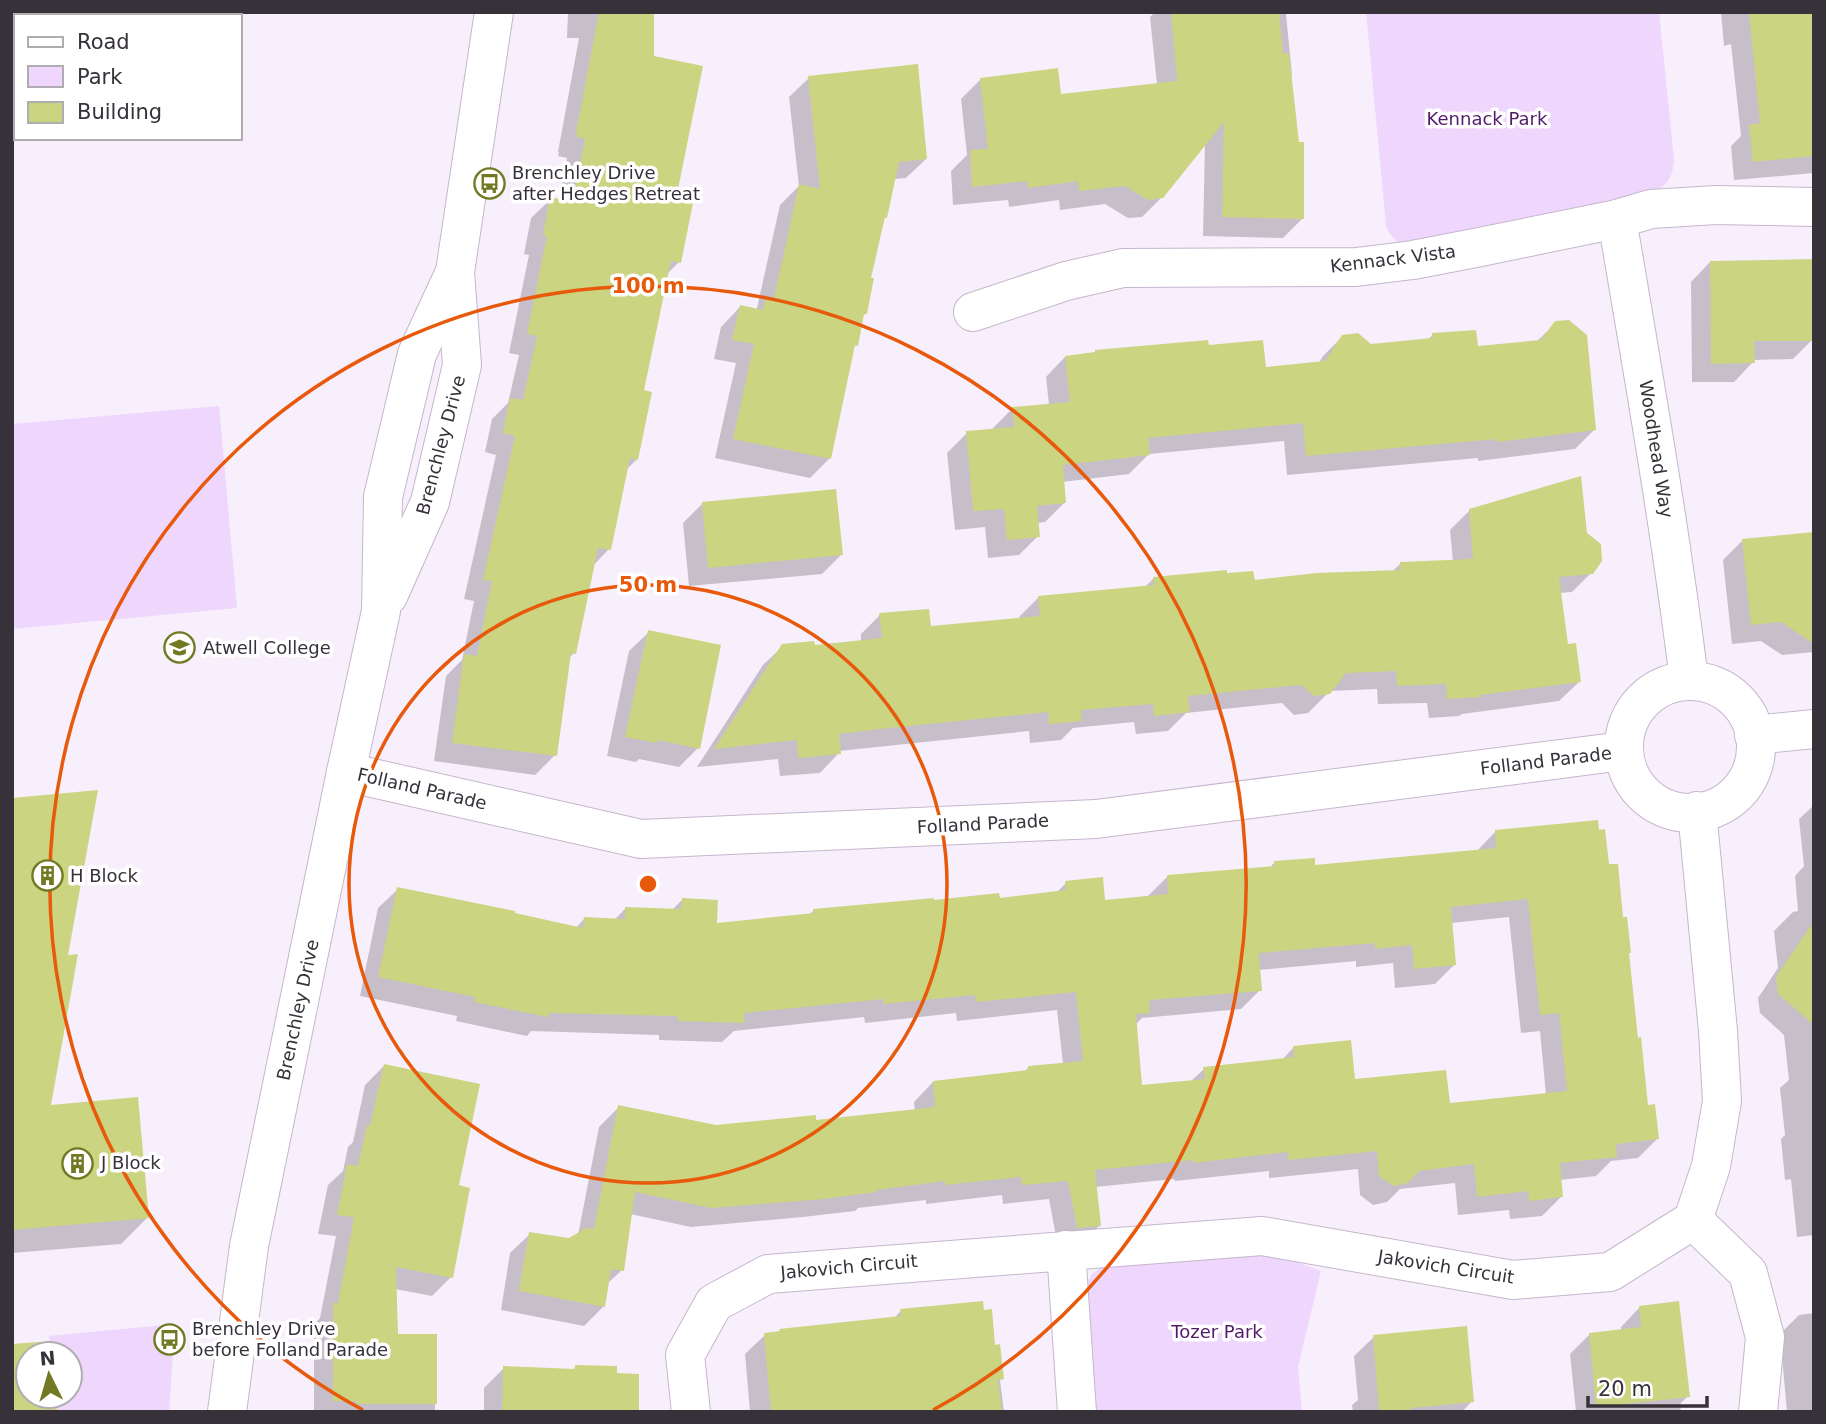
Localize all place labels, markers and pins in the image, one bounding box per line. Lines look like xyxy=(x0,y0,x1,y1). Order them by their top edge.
place label: Brenchley Drive after Hedges Retreat xyxy=(512,162,700,204)
bus stop icon: Brenchley Drive after Hedges Retreat xyxy=(472,166,506,200)
school or university icon: Atwell College xyxy=(163,631,197,665)
place label: Atwell College xyxy=(203,637,331,658)
building icon: H Block xyxy=(30,859,64,893)
place label: H Block xyxy=(70,865,139,886)
centre of rings xyxy=(636,872,660,896)
building icon: J Block xyxy=(61,1146,95,1180)
place label: J Block xyxy=(100,1152,161,1173)
place label: Brenchley Drive before Folland Parade xyxy=(192,1318,388,1360)
bus stop icon: Brenchley Drive before Folland Parade xyxy=(152,1322,186,1356)

